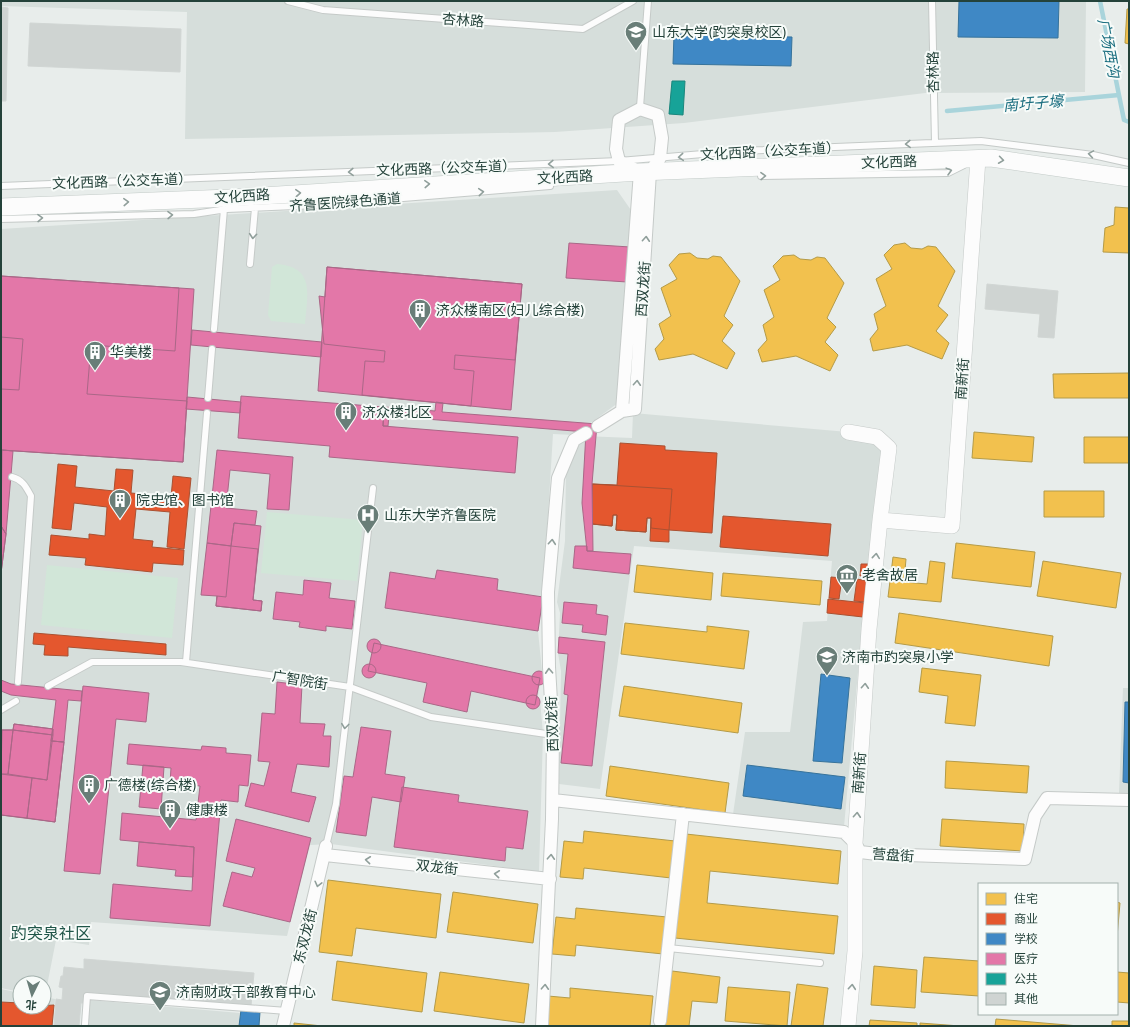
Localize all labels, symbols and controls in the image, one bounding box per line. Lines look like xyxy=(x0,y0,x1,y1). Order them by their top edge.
street label: 杏林路 xyxy=(441,10,485,30)
water label: 广场西沟 xyxy=(1094,17,1124,81)
school or university icon: 山东大学(趵突泉校区) xyxy=(623,19,649,52)
place label: 山东大学(趵突泉校区) xyxy=(652,23,787,41)
street label: 杏林路 xyxy=(924,51,942,93)
water label: 南圩子壕 xyxy=(1002,91,1067,115)
street label: 文化西路（公交车道） xyxy=(700,138,840,164)
one-way arrow xyxy=(905,140,911,149)
one-way arrow xyxy=(1088,151,1094,159)
one-way arrow xyxy=(678,152,684,161)
street label: 文化西路 xyxy=(861,152,917,172)
one-way arrow xyxy=(998,155,1004,164)
street label: 文化西路（公交车道） xyxy=(376,157,516,179)
one-way arrow xyxy=(548,159,554,168)
street label: 文化西路 xyxy=(537,167,593,187)
one-way arrow xyxy=(945,167,952,176)
one-way arrow xyxy=(348,168,354,176)
street label: 文化西路（公交车道） xyxy=(52,170,192,192)
one-way arrow xyxy=(760,171,766,180)
one-way arrow xyxy=(424,180,430,189)
street label: 文化西路 xyxy=(213,185,271,207)
one-way arrow xyxy=(478,187,484,196)
one-way arrow xyxy=(294,188,301,197)
street label: 齐鲁医院绿色通道 xyxy=(289,189,401,215)
one-way arrow xyxy=(123,198,129,207)
one-way arrow xyxy=(167,211,173,219)
one-way arrow xyxy=(37,214,43,222)
one-way arrow xyxy=(248,233,257,239)
one-way arrow xyxy=(641,236,650,242)
street label: 西双龙街 xyxy=(632,260,654,318)
building icon: 济众楼南区(妇儿综合楼) xyxy=(407,297,433,330)
place label: 济众楼南区(妇儿综合楼) xyxy=(436,301,585,319)
building icon: 华美楼 xyxy=(82,339,108,372)
place label: 华美楼 xyxy=(110,343,152,361)
street label: 南新街 xyxy=(952,357,972,401)
one-way arrow xyxy=(632,380,641,386)
building icon: 济众楼北区 xyxy=(333,399,359,432)
place label: 济众楼北区 xyxy=(362,403,432,421)
building icon: 院史馆、图书馆 xyxy=(107,487,133,520)
place label: 院史馆、图书馆 xyxy=(136,491,234,509)
hospital icon: 山东大学齐鲁医院 xyxy=(355,502,381,535)
place label: 山东大学齐鲁医院 xyxy=(384,506,496,524)
one-way arrow xyxy=(548,539,557,545)
one-way arrow xyxy=(871,553,880,559)
museum icon: 老舍故居 xyxy=(834,562,860,595)
place label: 老舍故居 xyxy=(862,566,918,584)
school or university icon: 济南市趵突泉小学 xyxy=(814,644,840,677)
place label: 济南市趵突泉小学 xyxy=(842,648,954,666)
street label: 广智院街 xyxy=(271,667,329,693)
one-way arrow xyxy=(545,668,554,674)
one-way arrow xyxy=(861,683,870,689)
street label: 西双龙街 xyxy=(542,696,562,752)
one-way arrow xyxy=(341,723,350,729)
street label: 南新街 xyxy=(849,751,869,795)
building icon: 广德楼(综合楼) xyxy=(76,772,102,805)
place label: 广德楼(综合楼) xyxy=(104,776,197,794)
building icon: 健康楼 xyxy=(157,797,183,830)
place label: 健康楼 xyxy=(186,801,228,819)
one-way arrow xyxy=(852,812,861,818)
street label: 营盘街 xyxy=(871,845,915,865)
one-way arrow xyxy=(546,854,555,860)
one-way arrow xyxy=(365,856,371,865)
street label: 双龙街 xyxy=(415,856,459,878)
one-way arrow xyxy=(494,869,500,878)
one-way arrow xyxy=(314,880,323,887)
legend xyxy=(978,883,1118,1015)
text: 住宅 xyxy=(1014,891,1038,906)
street label: 东双龙街 xyxy=(289,907,321,965)
text: 商业 xyxy=(1014,911,1038,926)
district label: 趵突泉社区 xyxy=(11,923,91,943)
text: 学校 xyxy=(1014,931,1038,946)
text: 医疗 xyxy=(1014,951,1038,966)
text: 公共 xyxy=(1014,971,1038,986)
north arrow xyxy=(12,975,52,1015)
school or university icon: 济南财政干部教育中心 xyxy=(147,979,173,1012)
place label: 济南财政干部教育中心 xyxy=(176,983,316,1001)
one-way arrow xyxy=(540,984,549,990)
one-way arrow xyxy=(847,984,856,990)
text: 其他 xyxy=(1014,991,1038,1006)
text: 北 xyxy=(25,998,37,1012)

